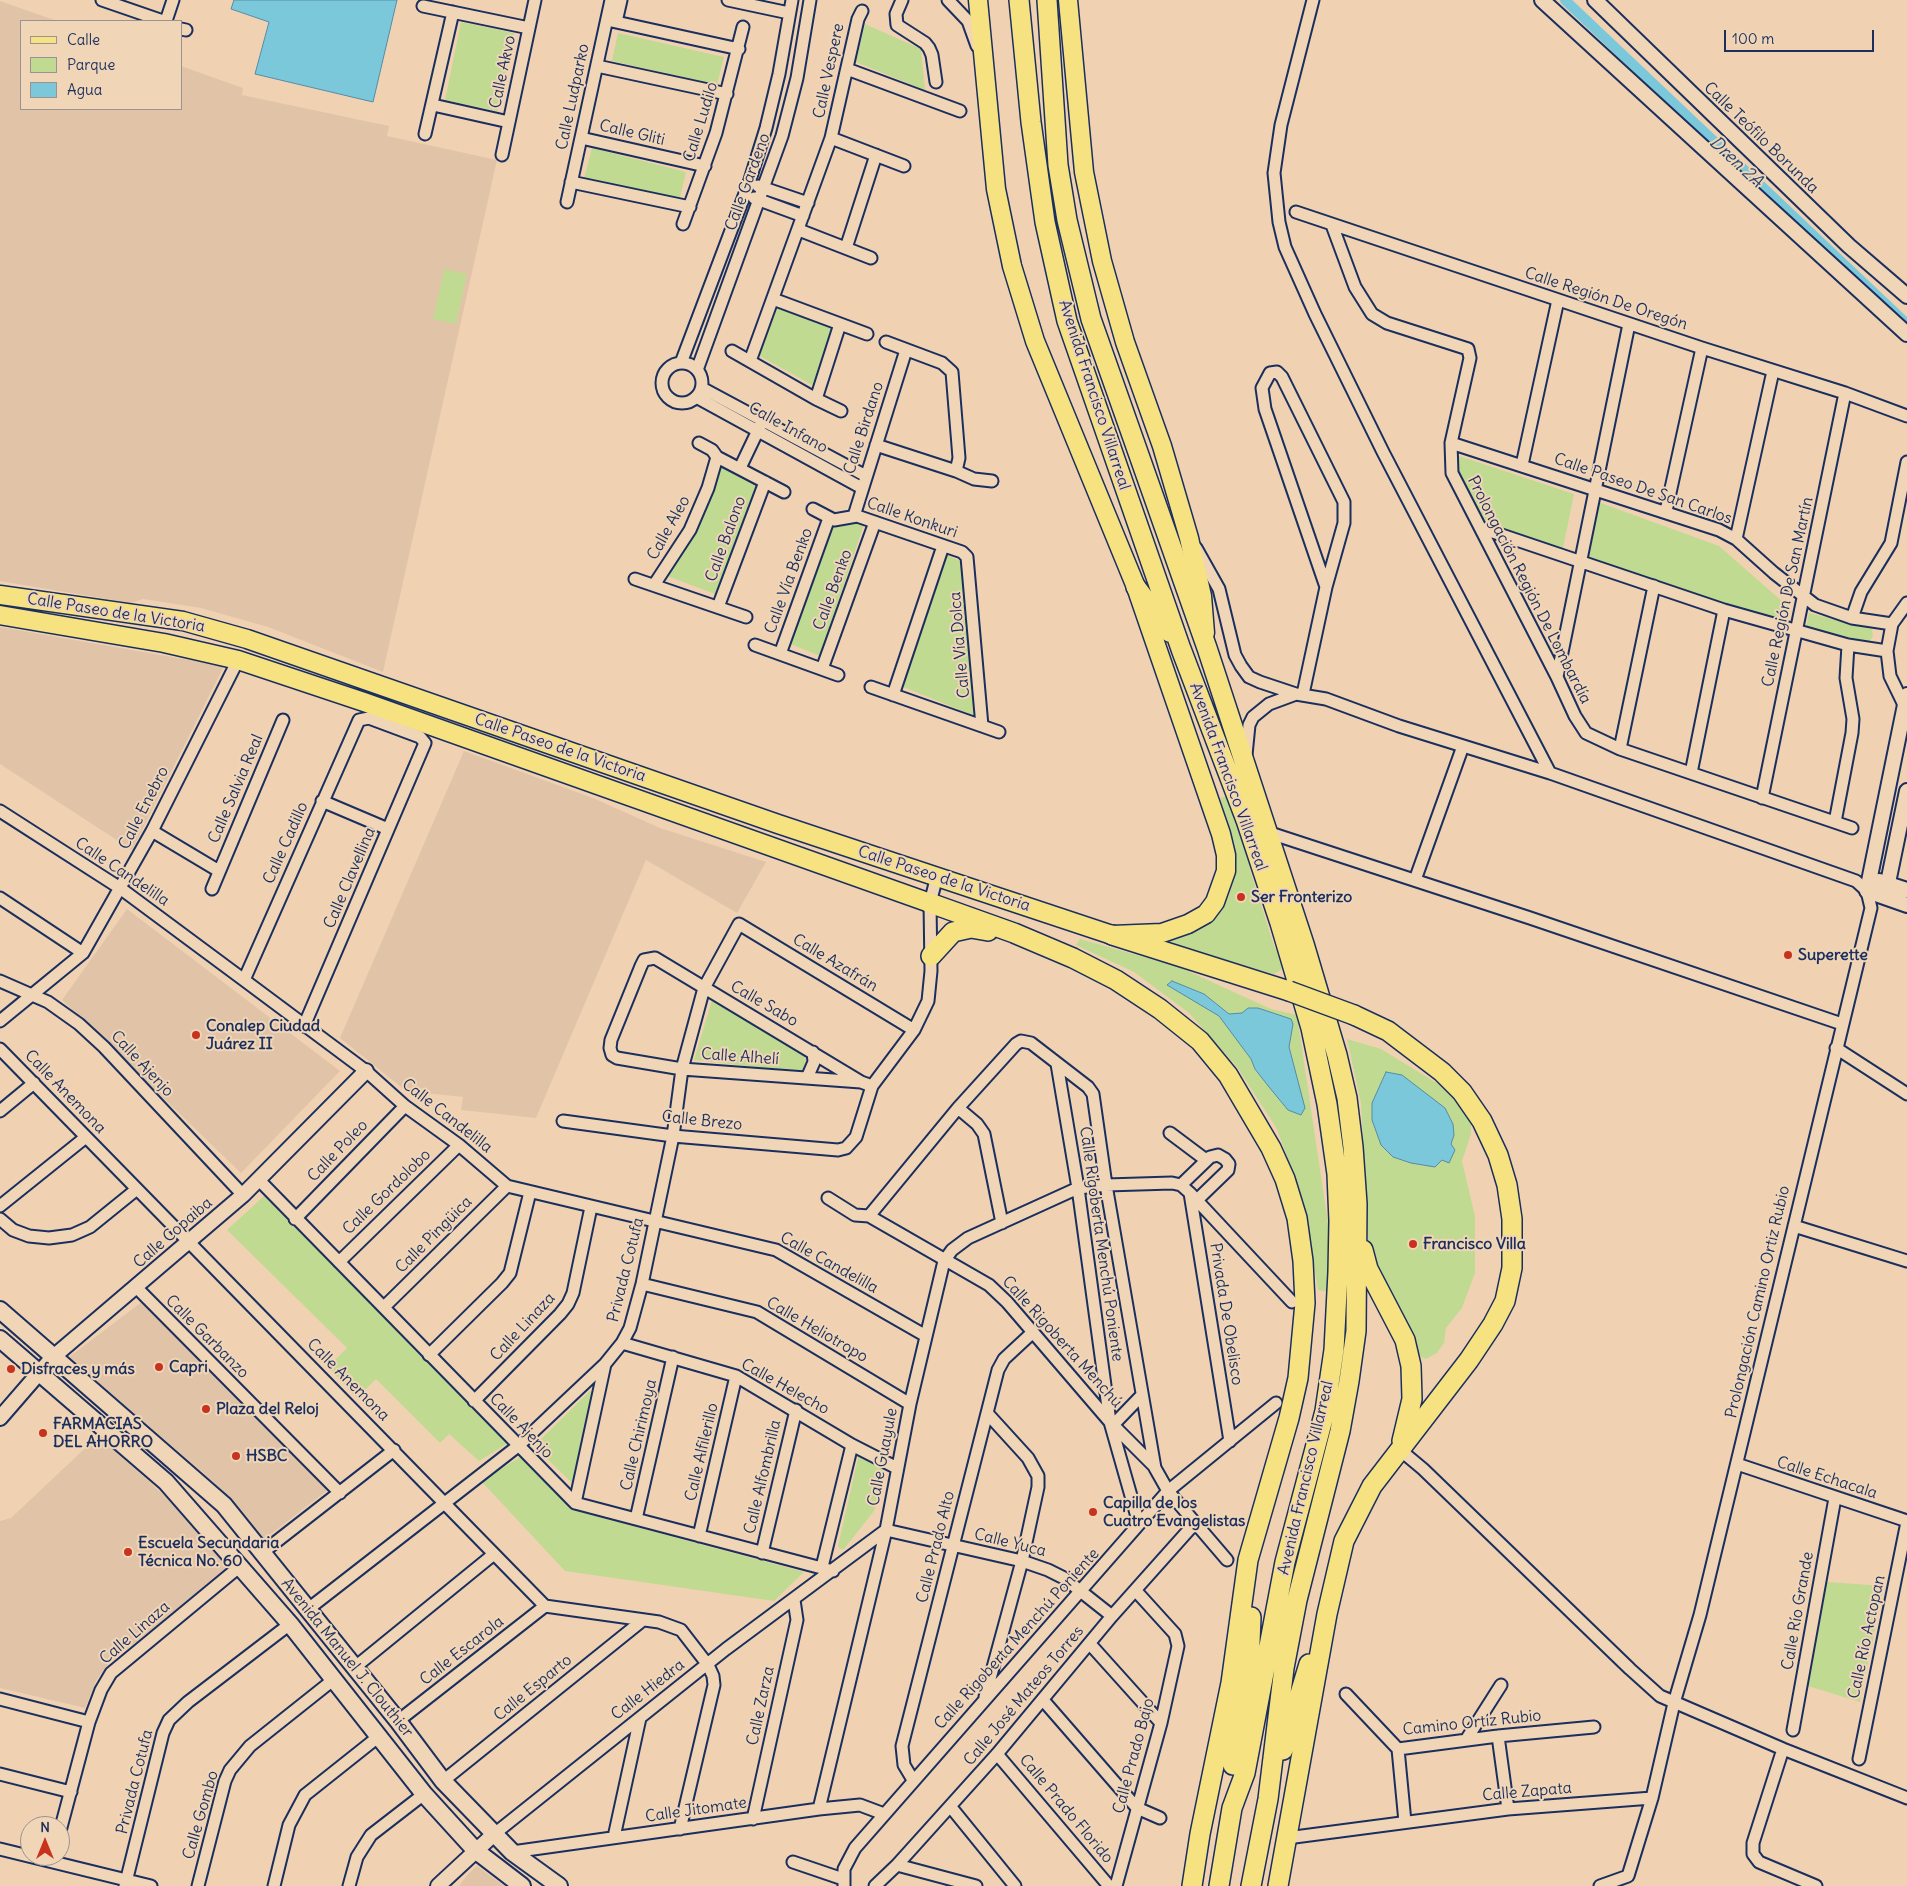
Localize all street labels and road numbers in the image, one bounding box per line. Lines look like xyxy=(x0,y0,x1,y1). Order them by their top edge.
street label: Calle Vespere xyxy=(810,22,848,120)
street label: Calle Akvo xyxy=(486,34,520,110)
street label: Calle Ludparko xyxy=(552,42,594,152)
street label: Calle Teófilo Borunda xyxy=(1700,78,1822,198)
street label: Calle Ludilo xyxy=(680,80,722,164)
street label: Calle Gliti xyxy=(597,116,667,150)
street label: Calle Gardeno xyxy=(721,131,775,233)
street label: Calle Región De Oregón xyxy=(1522,264,1690,334)
street label: Avenida Francisco Villarreal xyxy=(1054,298,1134,492)
street label: Calle Birdano xyxy=(840,379,888,477)
street label: Calle Infano xyxy=(745,398,831,458)
street label: Calle Paseo De San Carlos xyxy=(1551,449,1735,529)
street label: Prolongación Región De Lombardía xyxy=(1463,473,1595,707)
street label: Calle Aleo xyxy=(643,492,695,564)
street label: Calle Balono xyxy=(702,494,750,584)
street label: Calle Konkuri xyxy=(864,494,960,542)
street label: Calle Región De San Martín xyxy=(1758,495,1818,689)
street label: Calle Vía Benko xyxy=(761,526,817,636)
street label: Calle Benko xyxy=(810,547,856,633)
street label: Calle Paseo de la Victoria xyxy=(26,589,206,637)
street label: Calle Vía Dolca xyxy=(946,591,974,699)
street label: Avenida Francisco Villarreal xyxy=(1185,680,1271,874)
street label: Calle Paseo de la Victoria xyxy=(472,710,648,786)
street label: Calle Salvia Real xyxy=(204,732,268,846)
street label: Calle Enebro xyxy=(115,763,173,853)
street label: Calle Cadillo xyxy=(259,799,313,887)
street label: Calle Clavellina xyxy=(320,825,380,931)
street label: Calle Candelilla xyxy=(71,833,173,911)
street label: Calle Paseo de la Victoria xyxy=(856,842,1032,916)
street label: Calle Azafrán xyxy=(789,930,881,996)
street label: Calle Sabo xyxy=(727,977,801,1031)
street label: Calle Ajenjo xyxy=(107,1027,177,1101)
street label: Calle Alhelí xyxy=(700,1045,780,1069)
street label: Calle Anemona xyxy=(20,1046,110,1138)
street label: Calle Candelilla xyxy=(398,1075,496,1157)
street label: Calle Brezo xyxy=(661,1107,743,1135)
street label: Calle Poleo xyxy=(304,1116,372,1186)
street label: Calle Rigoberta Menchú Poniente xyxy=(1075,1125,1127,1363)
street label: Calle Gordolobo xyxy=(339,1145,435,1239)
street label: Prolongación Camino Ortiz Rubio xyxy=(1722,1184,1794,1420)
street label: Calle Pingüica xyxy=(392,1193,476,1277)
street label: Calle Copaiba xyxy=(130,1194,216,1272)
street label: Privada Cotufa xyxy=(604,1216,648,1324)
street label: Calle Candelilla xyxy=(777,1228,881,1298)
street label: Privada De Obelisco xyxy=(1205,1241,1247,1387)
street label: Calle Rigoberta Menchú xyxy=(998,1272,1126,1412)
street label: Calle Linaza xyxy=(486,1289,560,1365)
street label: Calle Garbanzo xyxy=(161,1291,253,1383)
street label: Calle Heliotropo xyxy=(763,1293,871,1367)
street label: Calle Anemona xyxy=(303,1335,393,1425)
street label: Calle Helecho xyxy=(738,1355,832,1419)
street label: Calle Chirimoya xyxy=(617,1377,661,1493)
street label: Avenida Francisco Villarreal xyxy=(1274,1379,1338,1577)
street label: Calle Ajenjo xyxy=(485,1389,557,1463)
street label: Calle Alfilerillo xyxy=(681,1401,723,1503)
street label: Calle Guayule xyxy=(864,1406,902,1508)
street label: Calle Alfombrilla xyxy=(741,1418,785,1536)
street label: Calle Echacala xyxy=(1774,1453,1880,1503)
street label: Calle Prado Alto xyxy=(913,1489,959,1605)
street label: Calle Yuca xyxy=(972,1525,1048,1561)
street label: Calle Rigoberta Menchú Poniente xyxy=(931,1544,1103,1734)
street label: Calle Río Grande xyxy=(1778,1550,1818,1672)
street label: Calle Río Actopan xyxy=(1845,1573,1889,1701)
street label: Avenida Manuel J. Clouthier xyxy=(277,1575,417,1741)
street label: Calle Linaza xyxy=(96,1597,174,1669)
street label: Calle Escarola xyxy=(416,1612,508,1690)
street label: Calle José Mateos Torres xyxy=(960,1622,1088,1770)
street label: Calle Esparto xyxy=(490,1651,576,1725)
street label: Calle Hiedra xyxy=(608,1655,688,1725)
street label: Calle Zarza xyxy=(743,1665,779,1747)
street label: Calle Prado Bajo xyxy=(1109,1696,1159,1816)
street label: Camino Ortíz Rubio xyxy=(1402,1706,1542,1740)
street label: Privada Cotufa xyxy=(113,1728,157,1836)
street label: Calle Prado Florido xyxy=(1015,1751,1117,1867)
street label: Calle Gombo xyxy=(179,1768,223,1862)
street label: Calle Zapata xyxy=(1481,1779,1573,1805)
street label: Calle Jitomate xyxy=(644,1793,748,1827)

